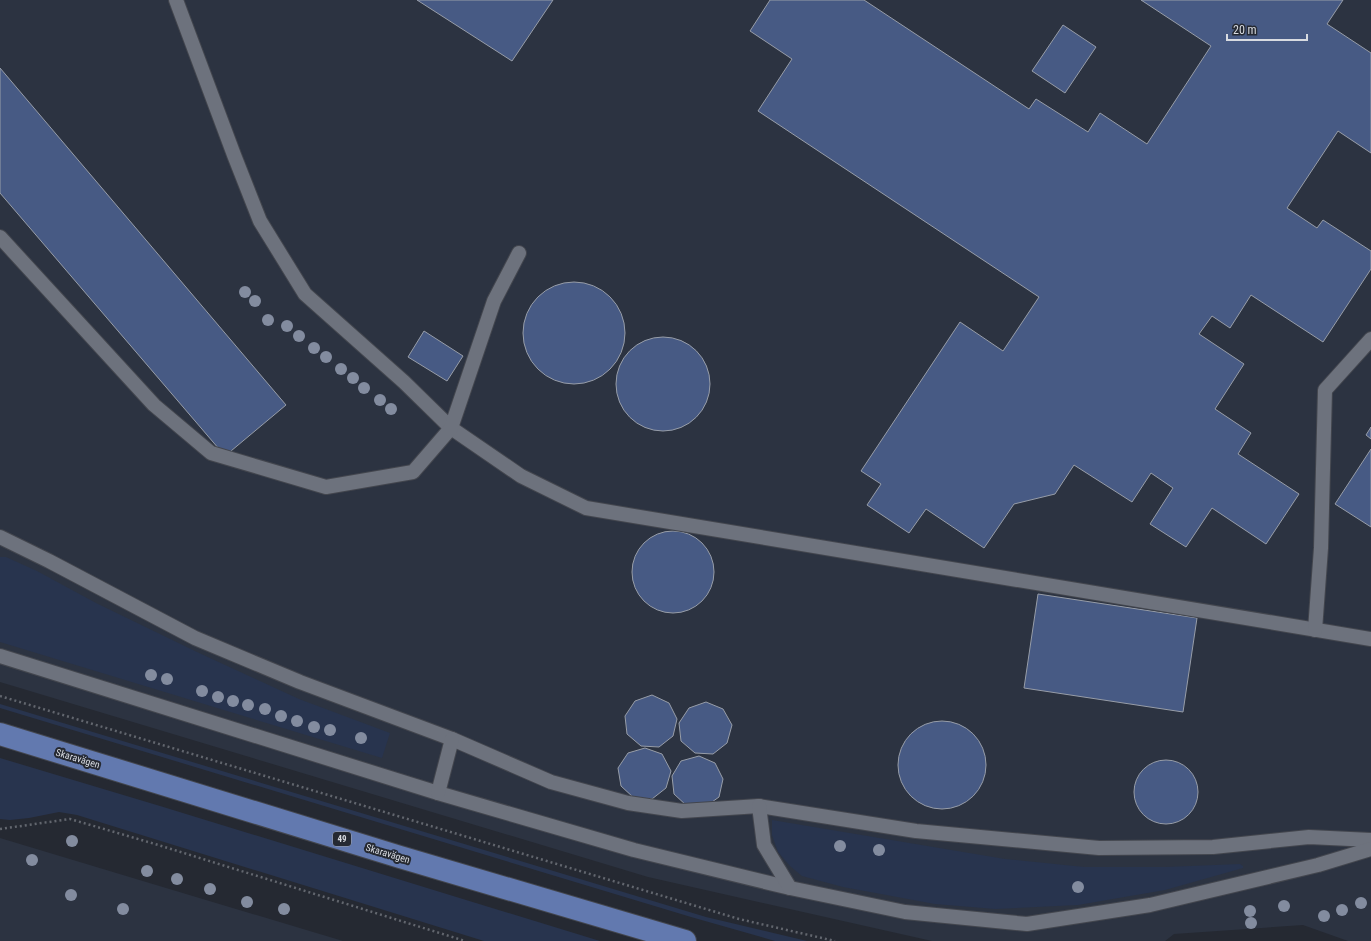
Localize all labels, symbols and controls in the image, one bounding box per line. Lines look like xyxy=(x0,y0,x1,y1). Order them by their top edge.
scale bar xyxy=(1227,16,1307,42)
text: 20 m xyxy=(1233,23,1257,37)
street label: Skaravägen xyxy=(54,747,101,770)
road number: 49 xyxy=(333,832,351,846)
street label: Skaravägen xyxy=(364,842,411,865)

